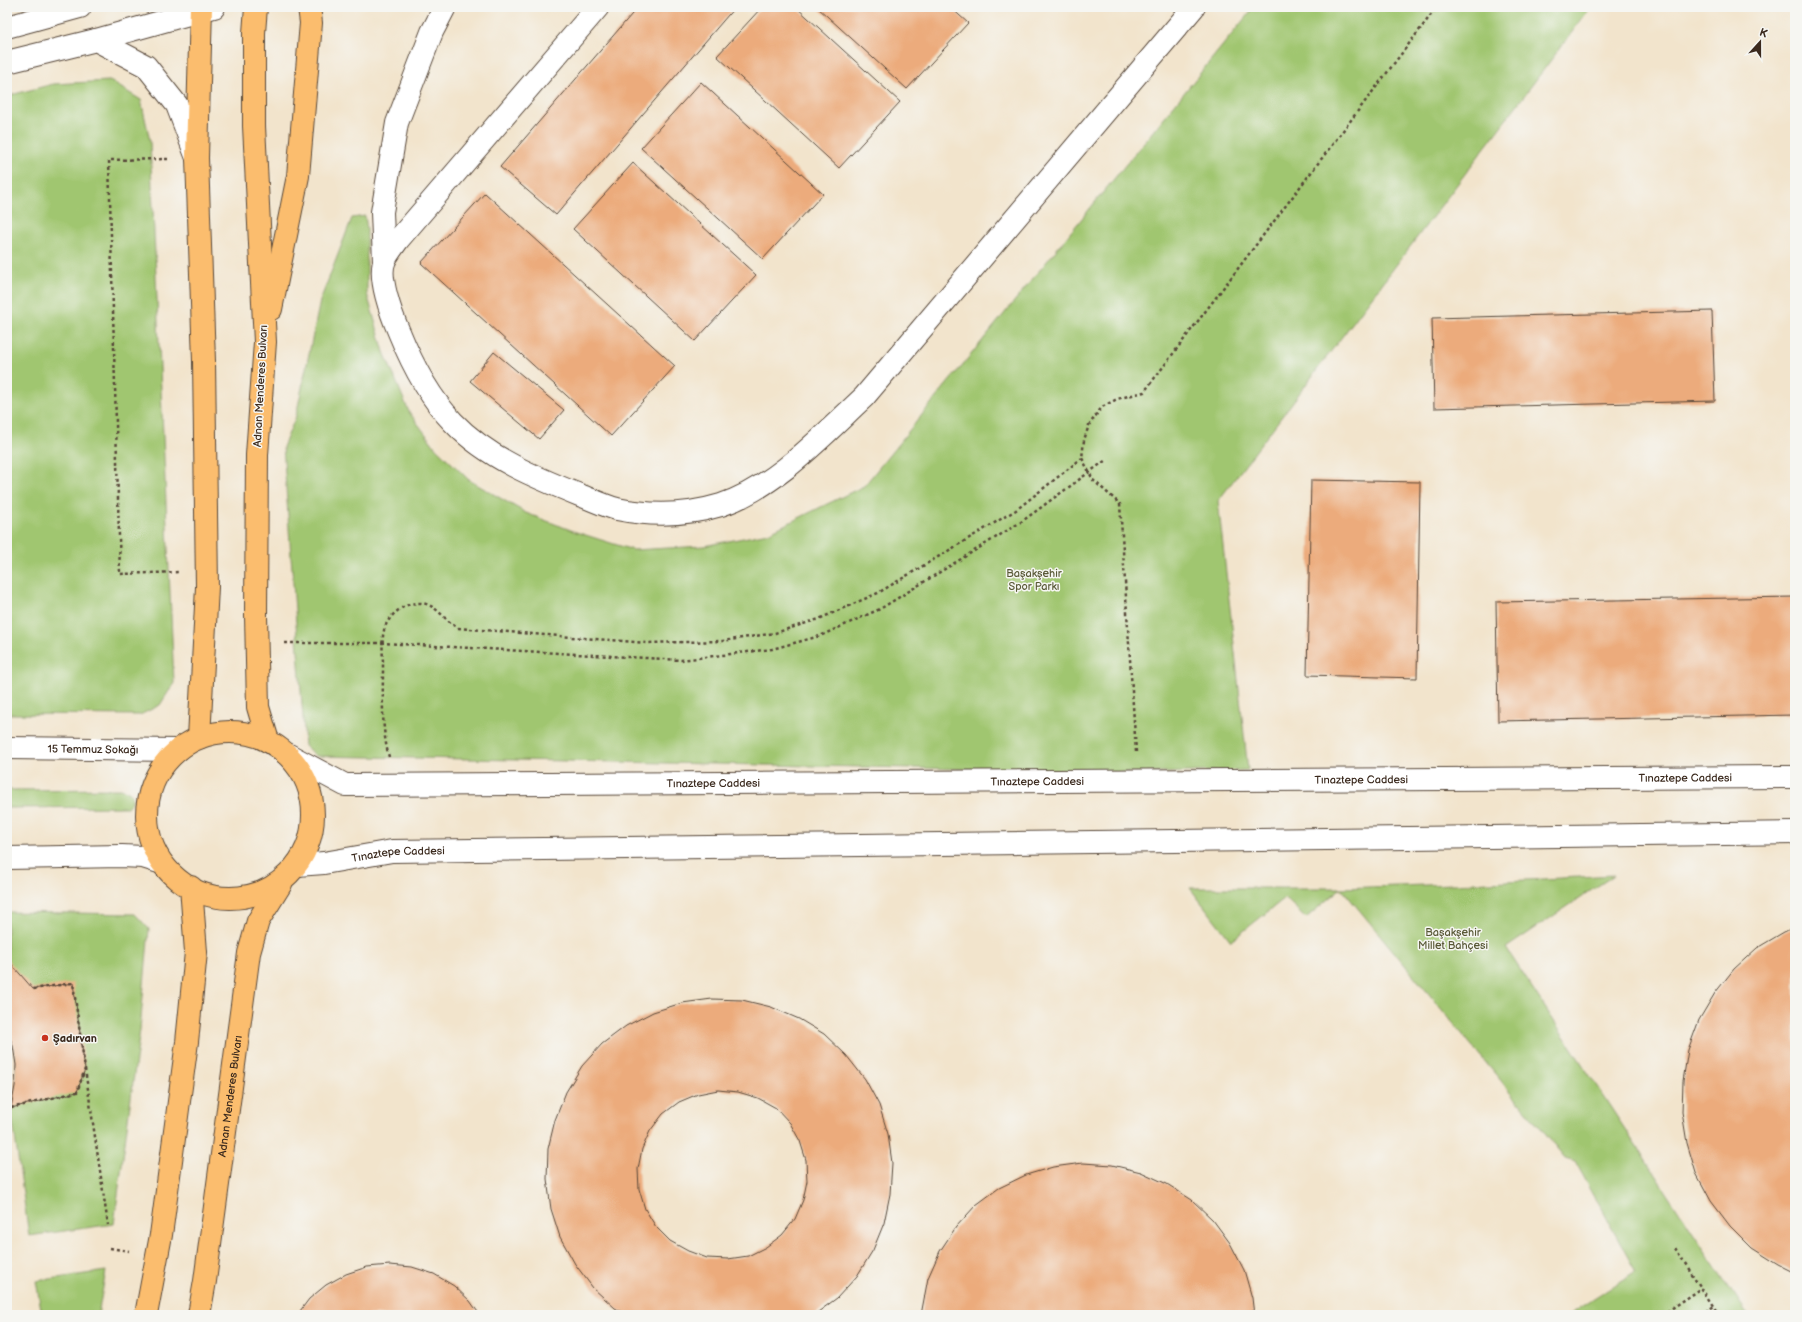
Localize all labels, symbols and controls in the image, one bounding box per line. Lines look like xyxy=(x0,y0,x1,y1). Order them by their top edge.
north arrow xyxy=(1740,22,1780,62)
text: K xyxy=(1758,26,1770,41)
street label: Adnan Menderes Bulvarı xyxy=(251,325,270,447)
park label: Başakşehir Spor Parkı xyxy=(1006,567,1063,593)
street label: 15 Temmuz Sokağı xyxy=(47,742,138,757)
street label: Tınaztepe Caddesi xyxy=(1638,771,1732,785)
street label: Tınaztepe Caddesi xyxy=(1314,773,1408,787)
street label: Tınaztepe Caddesi xyxy=(990,775,1084,788)
street label: Tınaztepe Caddesi xyxy=(666,777,760,790)
street label: Tınaztepe Caddesi xyxy=(351,844,445,865)
park label: Başakşehir Millet Bahçesi xyxy=(1418,926,1488,952)
place label: Şadırvan xyxy=(53,1032,97,1045)
marker: Şadırvan xyxy=(40,1033,50,1043)
street label: Adnan Menderes Bulvarı xyxy=(216,1035,245,1158)

